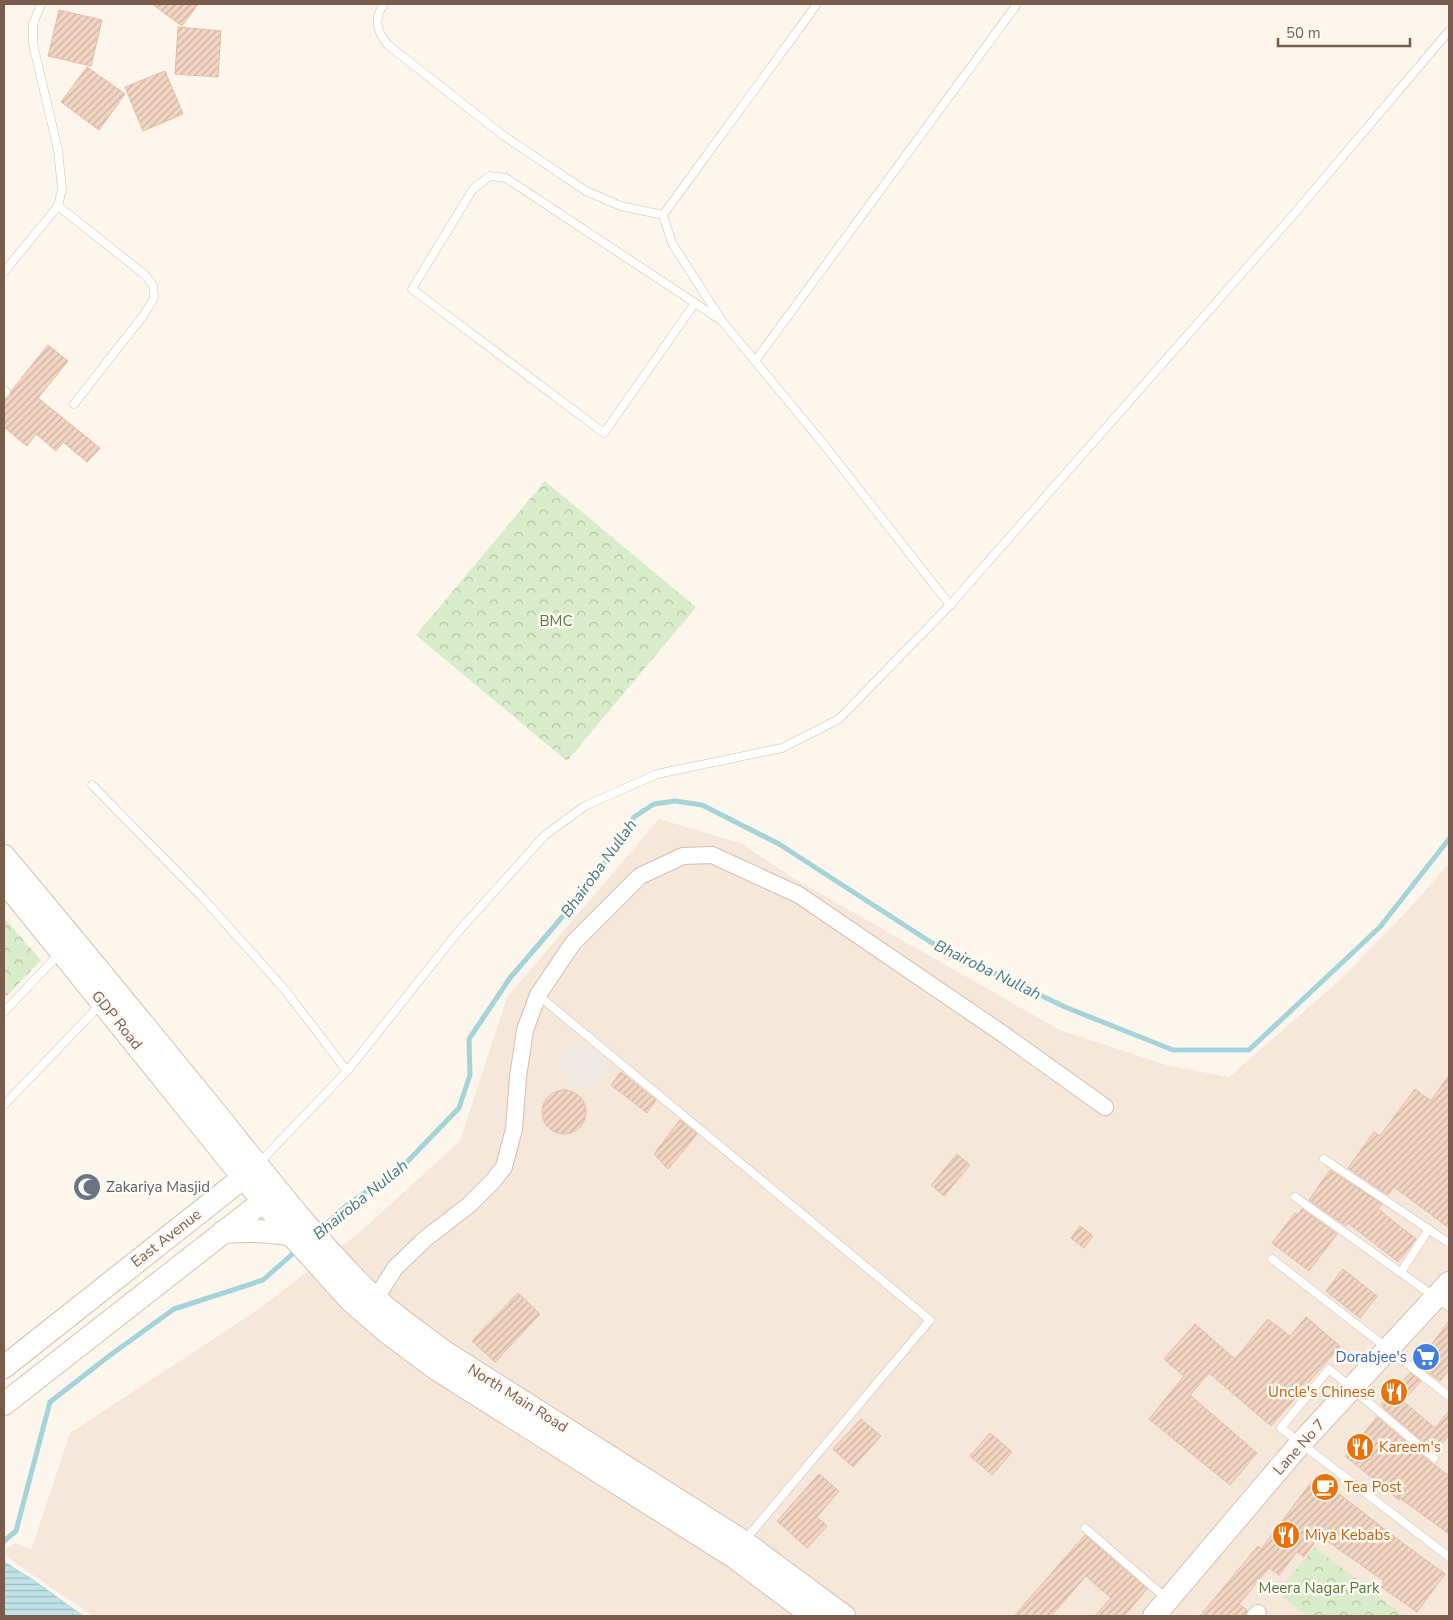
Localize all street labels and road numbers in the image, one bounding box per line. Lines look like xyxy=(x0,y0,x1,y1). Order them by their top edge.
street label: GDP Road xyxy=(87,986,147,1054)
street label: East Avenue xyxy=(127,1204,205,1272)
street label: North Main Road xyxy=(464,1359,572,1437)
street label: Lane No 7 xyxy=(1269,1415,1329,1479)

